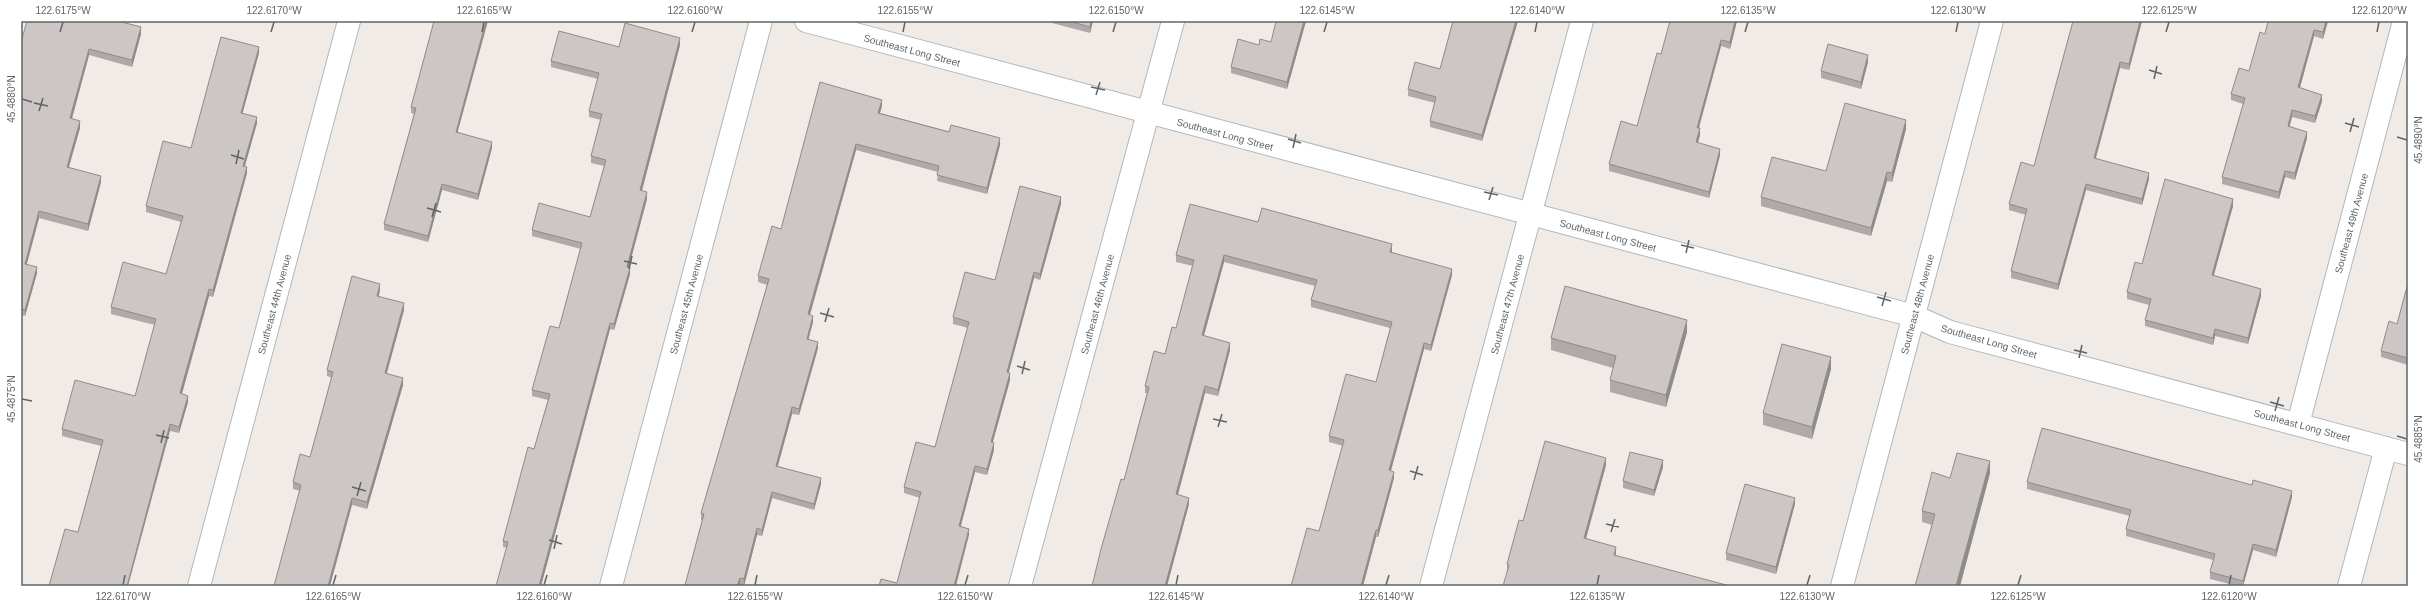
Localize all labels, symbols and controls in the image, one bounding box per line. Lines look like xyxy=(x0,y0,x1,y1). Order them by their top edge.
text: 122.6175°W xyxy=(35,5,91,16)
text: 122.6170°W xyxy=(246,5,302,16)
text: 122.6165°W xyxy=(456,5,512,16)
text: 122.6160°W xyxy=(667,5,723,16)
text: 122.6155°W xyxy=(877,5,933,16)
text: 122.6150°W xyxy=(1088,5,1144,16)
text: 122.6145°W xyxy=(1299,5,1355,16)
text: 122.6140°W xyxy=(1509,5,1565,16)
text: 122.6135°W xyxy=(1720,5,1776,16)
text: 122.6130°W xyxy=(1930,5,1986,16)
text: 122.6125°W xyxy=(2141,5,2197,16)
text: 122.6120°W xyxy=(2351,5,2407,16)
street label: Southeast Long Street xyxy=(862,32,962,69)
text: 45.4880°N xyxy=(6,75,17,123)
street label: Southeast Long Street xyxy=(1175,116,1275,153)
text: 45.4890°N xyxy=(2413,116,2424,164)
street label: Southeast 49th Avenue xyxy=(2333,171,2370,274)
street label: Southeast Long Street xyxy=(1558,217,1658,254)
street label: Southeast 44th Avenue xyxy=(256,252,293,355)
street label: Southeast 45th Avenue xyxy=(668,252,705,355)
street label: Southeast 46th Avenue xyxy=(1079,252,1116,355)
street label: Southeast 47th Avenue xyxy=(1489,252,1526,355)
street label: Southeast 48th Avenue xyxy=(1899,252,1936,355)
street label: Southeast Long Street xyxy=(1940,322,2038,361)
text: 45.4875°N xyxy=(6,375,17,423)
street label: Southeast Long Street xyxy=(2252,407,2352,444)
text: 45.4885°N xyxy=(2413,415,2424,463)
text: 122.6170°W xyxy=(95,591,151,602)
text: 122.6165°W xyxy=(305,591,361,602)
text: 122.6160°W xyxy=(516,591,572,602)
text: 122.6155°W xyxy=(727,591,783,602)
text: 122.6150°W xyxy=(937,591,993,602)
text: 122.6145°W xyxy=(1148,591,1204,602)
text: 122.6140°W xyxy=(1358,591,1414,602)
text: 122.6135°W xyxy=(1569,591,1625,602)
text: 122.6130°W xyxy=(1779,591,1835,602)
text: 122.6125°W xyxy=(1990,591,2046,602)
text: 122.6120°W xyxy=(2201,591,2257,602)

